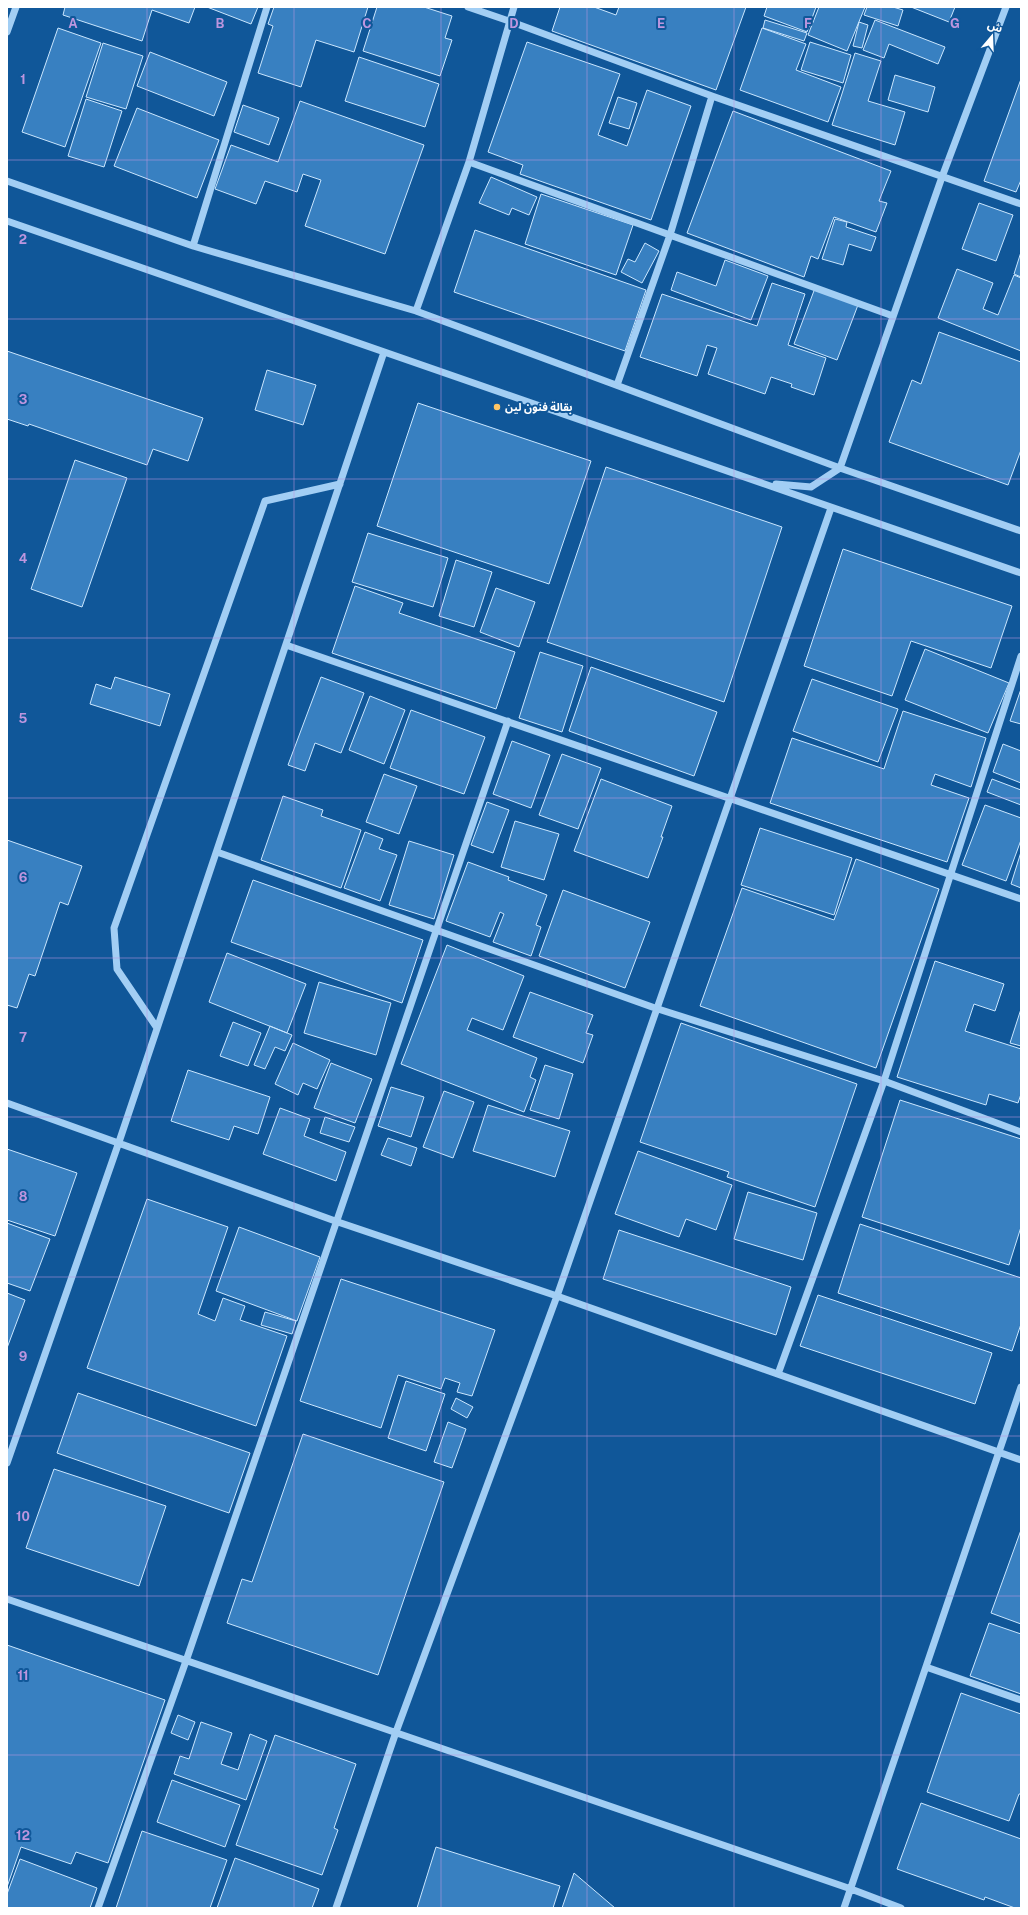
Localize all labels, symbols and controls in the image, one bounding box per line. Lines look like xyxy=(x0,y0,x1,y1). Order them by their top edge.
text: A xyxy=(68,16,78,31)
text: B xyxy=(216,16,225,31)
text: C xyxy=(362,16,372,31)
text: D xyxy=(509,16,519,31)
text: E xyxy=(657,16,665,31)
text: F xyxy=(804,16,812,31)
text: G xyxy=(950,16,960,31)
north arrow xyxy=(972,16,1012,56)
text: ش xyxy=(986,18,1004,36)
text: 1 xyxy=(20,72,26,87)
text: 2 xyxy=(19,232,27,247)
text: 3 xyxy=(19,392,28,407)
place label: بقالة فنون لين xyxy=(505,401,572,414)
marker: بقالة فنون لين xyxy=(492,402,502,412)
text: 4 xyxy=(19,551,28,566)
text: 5 xyxy=(19,711,28,726)
text: 6 xyxy=(19,870,28,885)
text: 7 xyxy=(19,1030,27,1045)
text: 8 xyxy=(19,1189,28,1204)
text: 9 xyxy=(19,1349,27,1364)
text: 10 xyxy=(16,1509,30,1524)
text: 11 xyxy=(17,1668,29,1683)
text: 12 xyxy=(16,1828,30,1843)

